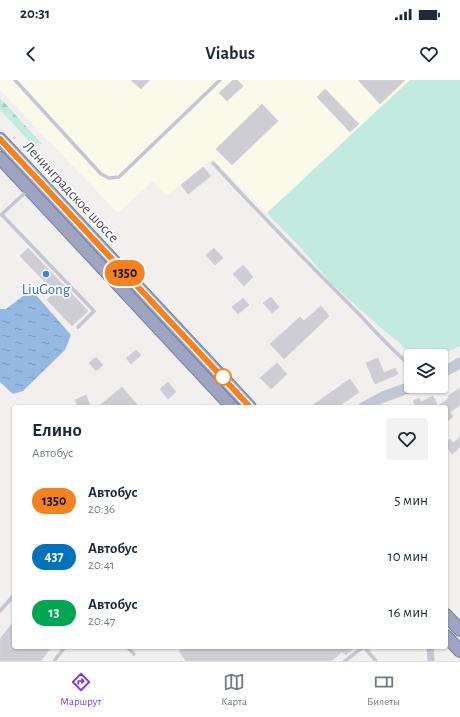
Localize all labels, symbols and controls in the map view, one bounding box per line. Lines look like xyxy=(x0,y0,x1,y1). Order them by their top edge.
text: 20:31 xyxy=(20,6,50,21)
icon: back xyxy=(20,43,42,65)
icon: heart xyxy=(418,43,440,65)
text: Viabus xyxy=(205,45,255,63)
street label: Ленинградское шоссе xyxy=(20,138,122,246)
line badge: 1350 xyxy=(97,260,153,286)
text: 1350 xyxy=(113,266,137,280)
marker: LiuGong xyxy=(41,269,51,279)
place label: LiuGong xyxy=(22,282,71,297)
map controls xyxy=(404,349,448,393)
button: layers xyxy=(404,349,448,393)
unlabelled marker xyxy=(214,368,232,386)
button: heart xyxy=(386,418,428,460)
text: Елино xyxy=(32,421,82,440)
text: Автобус xyxy=(32,447,73,460)
text: Автобус xyxy=(88,485,138,500)
text: 5 мин xyxy=(394,493,428,508)
text: 1350 xyxy=(42,494,66,508)
text: 20:36 xyxy=(88,503,115,516)
text: Автобус xyxy=(88,541,138,556)
text: 10 мин xyxy=(388,549,428,564)
text: 437 xyxy=(44,550,64,564)
text: 20:41 xyxy=(88,559,114,572)
text: Автобус xyxy=(88,597,138,612)
text: 16 мин xyxy=(388,605,428,620)
text: 13 xyxy=(48,606,60,620)
text: 20:47 xyxy=(88,615,115,628)
tab: Маршрут xyxy=(60,671,101,708)
tab: Карта xyxy=(221,671,247,708)
tab: Билеты xyxy=(367,671,400,708)

